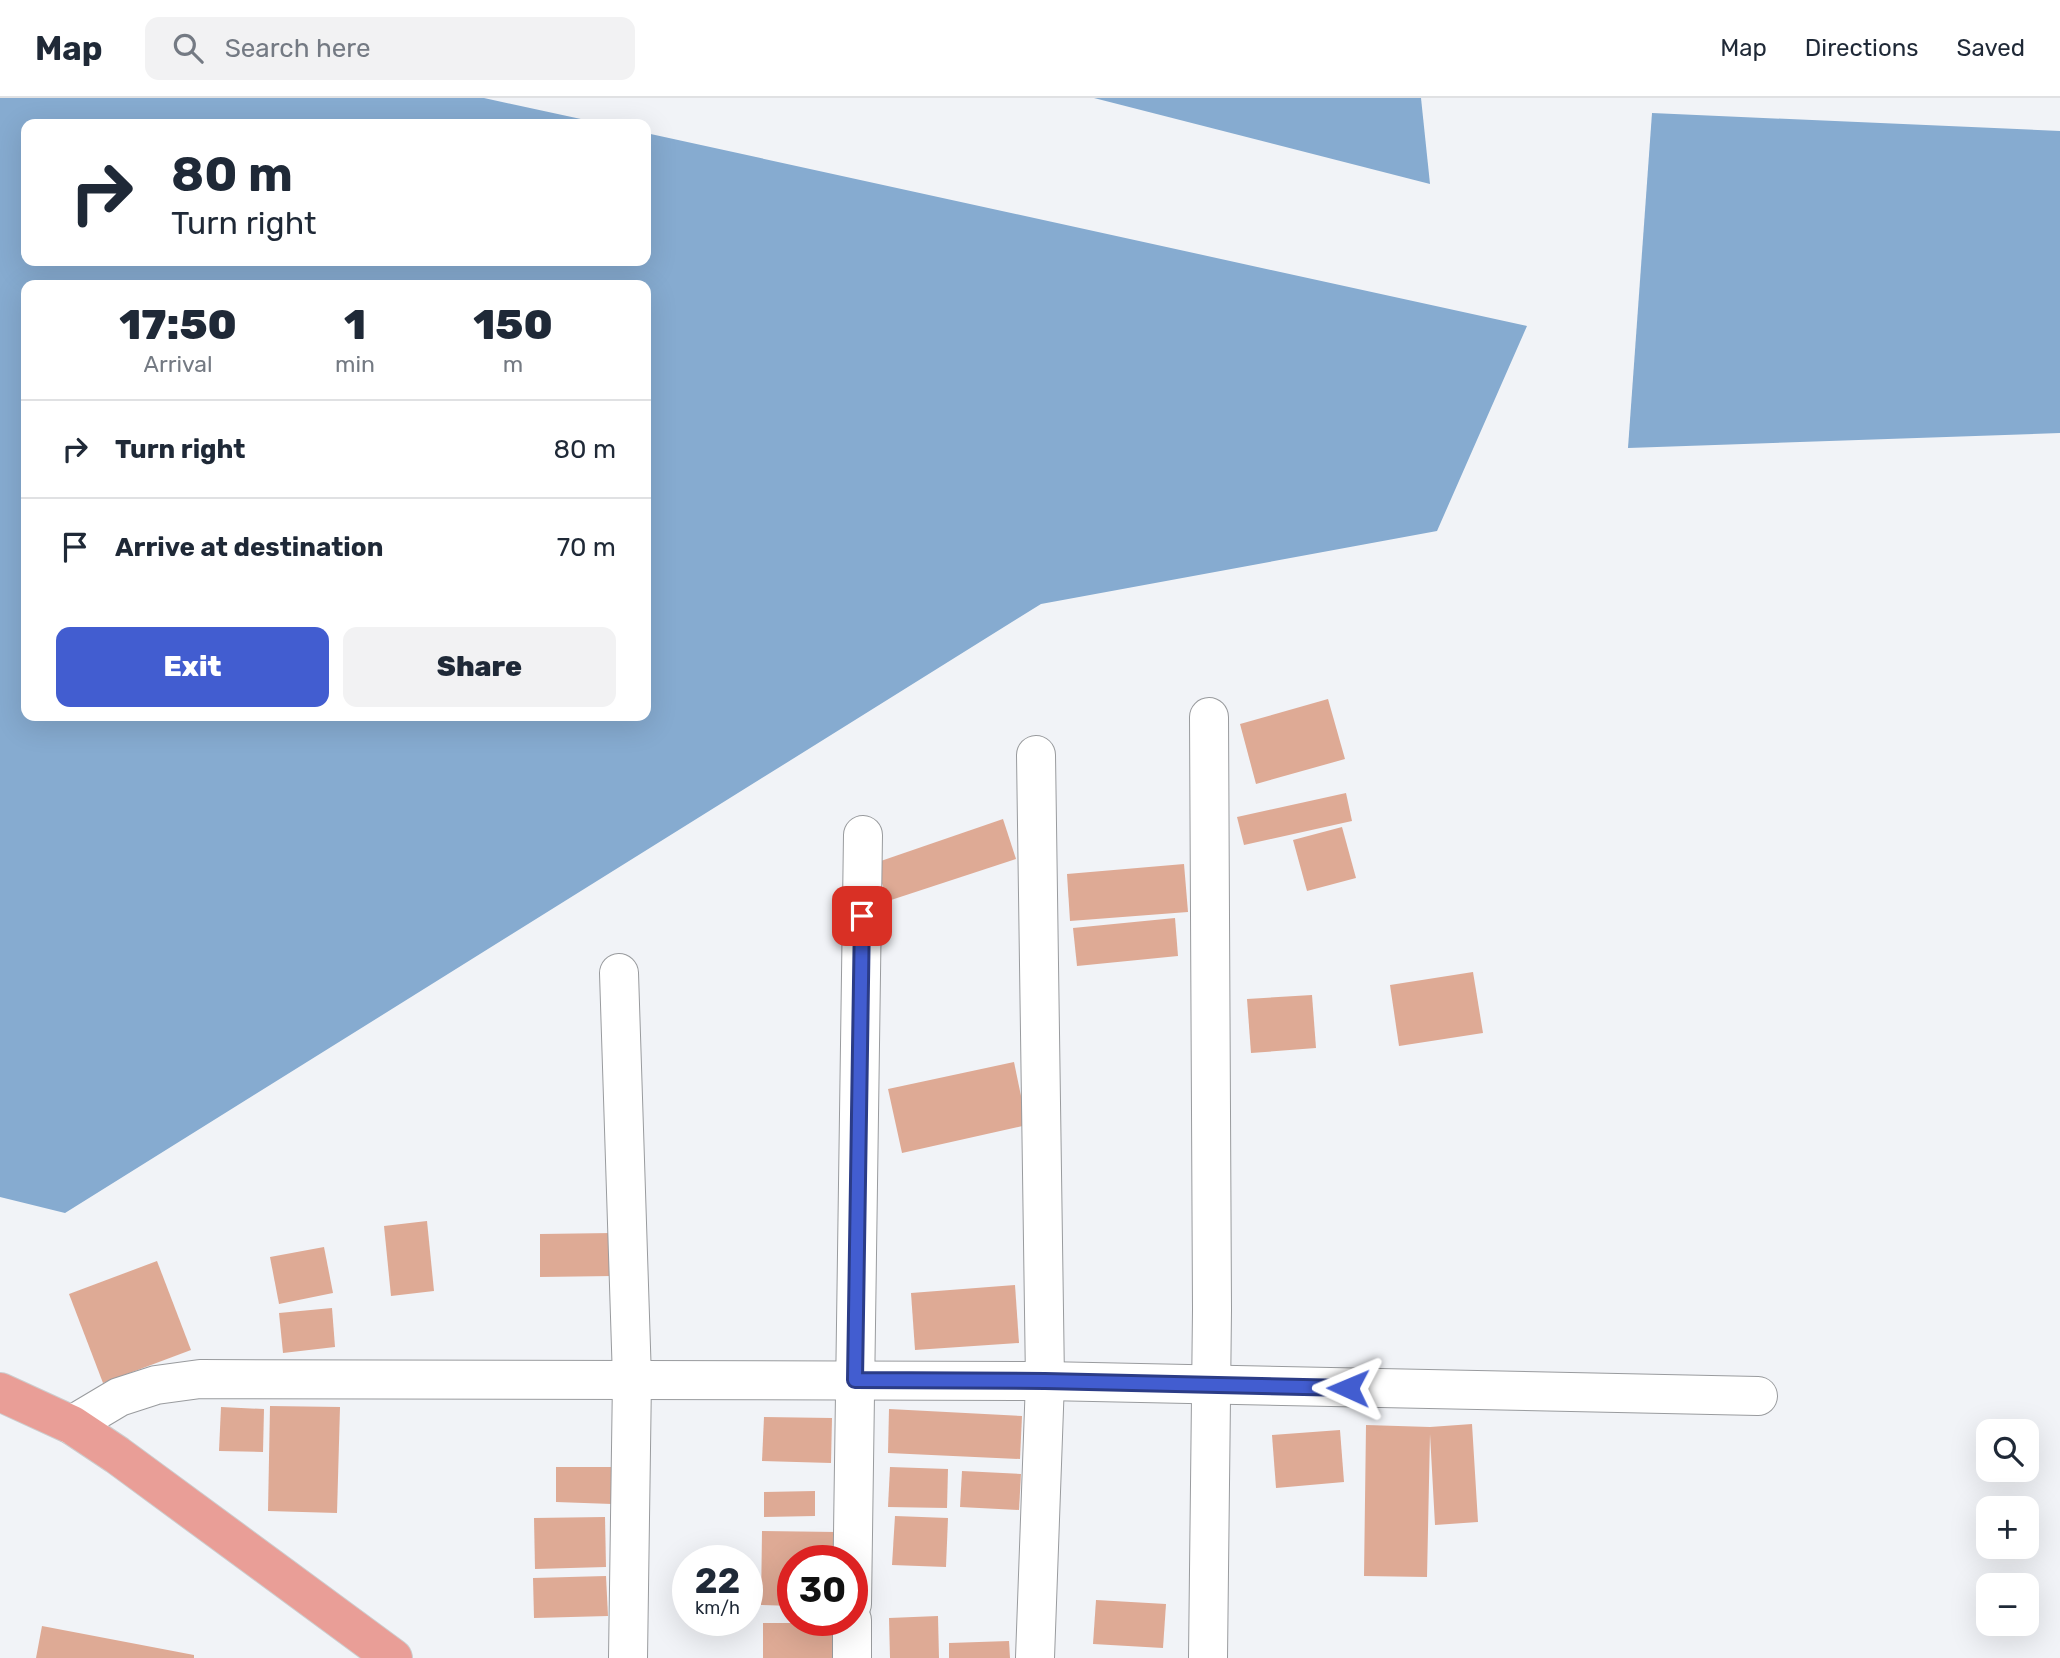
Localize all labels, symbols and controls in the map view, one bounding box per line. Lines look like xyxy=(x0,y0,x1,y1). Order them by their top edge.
search box xyxy=(145,17,635,80)
text: Map xyxy=(35,29,103,68)
icon: search xyxy=(169,29,207,67)
text: Search here xyxy=(225,33,370,64)
text: Map xyxy=(1720,34,1767,62)
text: Directions xyxy=(1805,34,1918,62)
text: Saved xyxy=(1956,34,2025,62)
text: 80 m xyxy=(171,145,293,203)
icon: right xyxy=(56,147,147,238)
text: Turn right xyxy=(171,204,316,242)
text: 17:50 xyxy=(119,300,237,350)
text: 1 xyxy=(344,300,366,350)
text: 150 xyxy=(473,300,553,350)
text: Arrival xyxy=(144,350,213,378)
text: min xyxy=(335,350,375,378)
text: m xyxy=(503,350,523,378)
icon: right xyxy=(56,430,94,468)
text: Turn right xyxy=(115,434,245,465)
text: 80 m xyxy=(553,434,616,465)
icon: arrive xyxy=(56,528,94,566)
text: Arrive at destination xyxy=(115,532,383,563)
text: 70 m xyxy=(557,532,616,563)
button: Exit xyxy=(56,627,329,707)
button: Share xyxy=(343,627,616,707)
pin xyxy=(832,886,892,946)
icon: arrive xyxy=(843,897,881,935)
position arrow xyxy=(1311,1351,1385,1425)
map controls xyxy=(1976,1419,2039,1636)
button: search xyxy=(1976,1419,2039,1482)
button: + xyxy=(1976,1496,2039,1559)
speed limit sign: 30 xyxy=(777,1545,868,1636)
text: 22 xyxy=(695,1560,740,1602)
button: − xyxy=(1976,1573,2039,1636)
text: km/h xyxy=(695,1597,740,1619)

